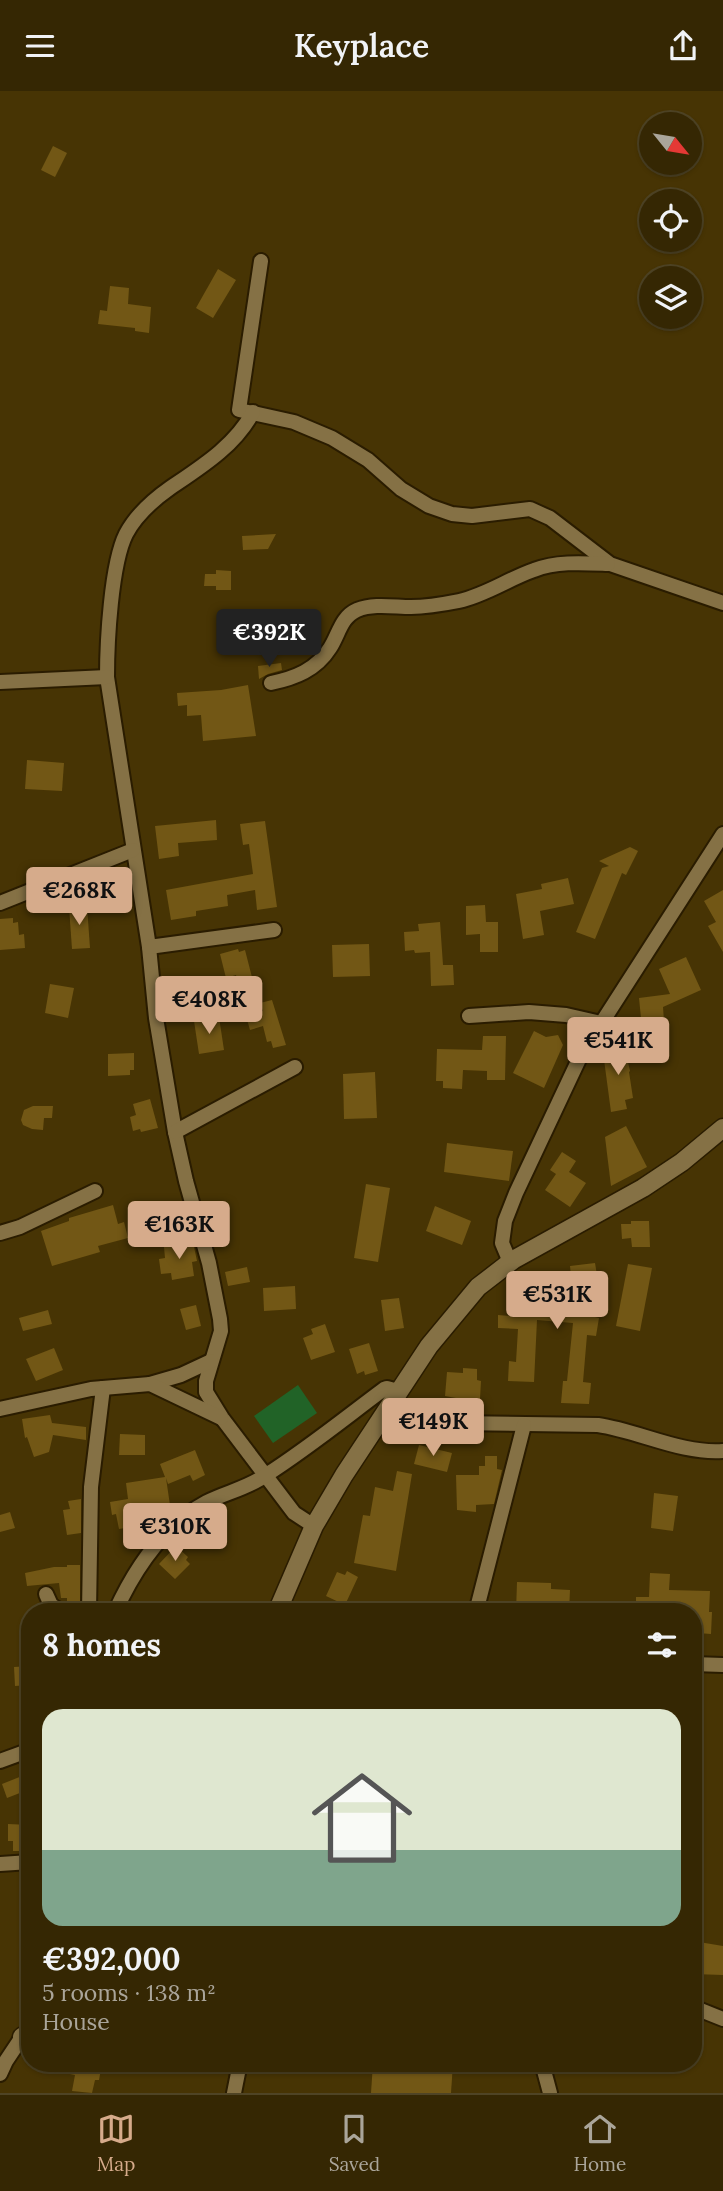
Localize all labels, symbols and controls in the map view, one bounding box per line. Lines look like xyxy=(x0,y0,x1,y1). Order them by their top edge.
text: Keyplace xyxy=(294,25,429,66)
icon: menu xyxy=(21,27,59,65)
icon: share xyxy=(664,27,702,65)
north arrow xyxy=(639,112,702,175)
map controls xyxy=(639,112,702,329)
button: locate xyxy=(639,189,702,252)
button: layers xyxy=(639,266,702,329)
pin: €392K xyxy=(220,609,318,669)
text: €392K xyxy=(232,617,306,646)
pin: €268K xyxy=(30,867,128,927)
text: €268K xyxy=(42,875,116,904)
pin: €408K xyxy=(160,977,258,1036)
text: €408K xyxy=(171,984,247,1013)
pin: €541K xyxy=(569,1017,667,1077)
text: €541K xyxy=(583,1025,653,1054)
pin: €163K xyxy=(130,1201,228,1261)
text: €163K xyxy=(144,1209,214,1238)
pin: €531K xyxy=(508,1271,606,1331)
text: €531K xyxy=(522,1279,592,1308)
pin: €149K xyxy=(384,1399,482,1458)
text: €149K xyxy=(398,1406,468,1435)
pin: €310K xyxy=(126,1503,224,1563)
text: €310K xyxy=(139,1511,211,1540)
text: 8 homes xyxy=(42,1626,161,1664)
icon: filters xyxy=(643,1626,681,1664)
icon: home xyxy=(299,1755,425,1881)
text: €392,000 xyxy=(42,1940,181,1978)
text: 5 rooms · 138 m² xyxy=(42,1978,216,2007)
text: House xyxy=(42,2007,110,2036)
tab: Map xyxy=(97,2110,135,2176)
tab: Saved xyxy=(329,2110,380,2176)
tab: Home xyxy=(573,2110,626,2176)

